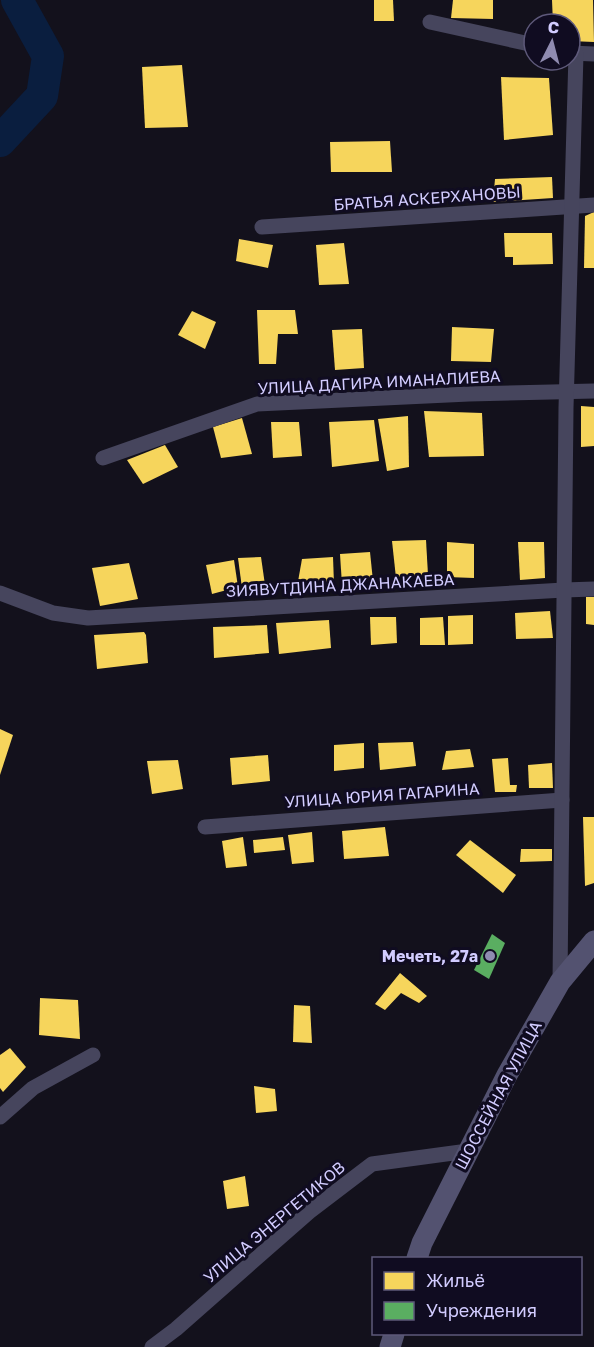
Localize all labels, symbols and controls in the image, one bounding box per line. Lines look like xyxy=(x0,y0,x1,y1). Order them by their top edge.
north arrow xyxy=(522,12,582,72)
text: С xyxy=(547,17,560,38)
street label: БРАТЬЯ АСКЕРХАНОВЫ xyxy=(333,181,521,215)
street label: УЛИЦА ДАГИРА ИМАНАЛИЕВА xyxy=(257,366,501,398)
street label: ЗИЯВУТДИНА ДЖАНАКАЕВА xyxy=(225,569,455,601)
street label: УЛИЦА ЮРИЯ ГАГАРИНА xyxy=(284,778,480,812)
place label: Мечеть, 27а xyxy=(382,946,478,966)
marker: Мечеть, 27а xyxy=(483,949,497,963)
street label: ШОССЕЙНАЯ УЛИЦА xyxy=(450,1017,546,1173)
street label: УЛИЦА ЭНЕРГЕТИКОВ xyxy=(199,1157,349,1287)
legend xyxy=(372,1257,582,1335)
text: Жильё xyxy=(426,1269,485,1291)
text: Учреждения xyxy=(426,1299,537,1321)

